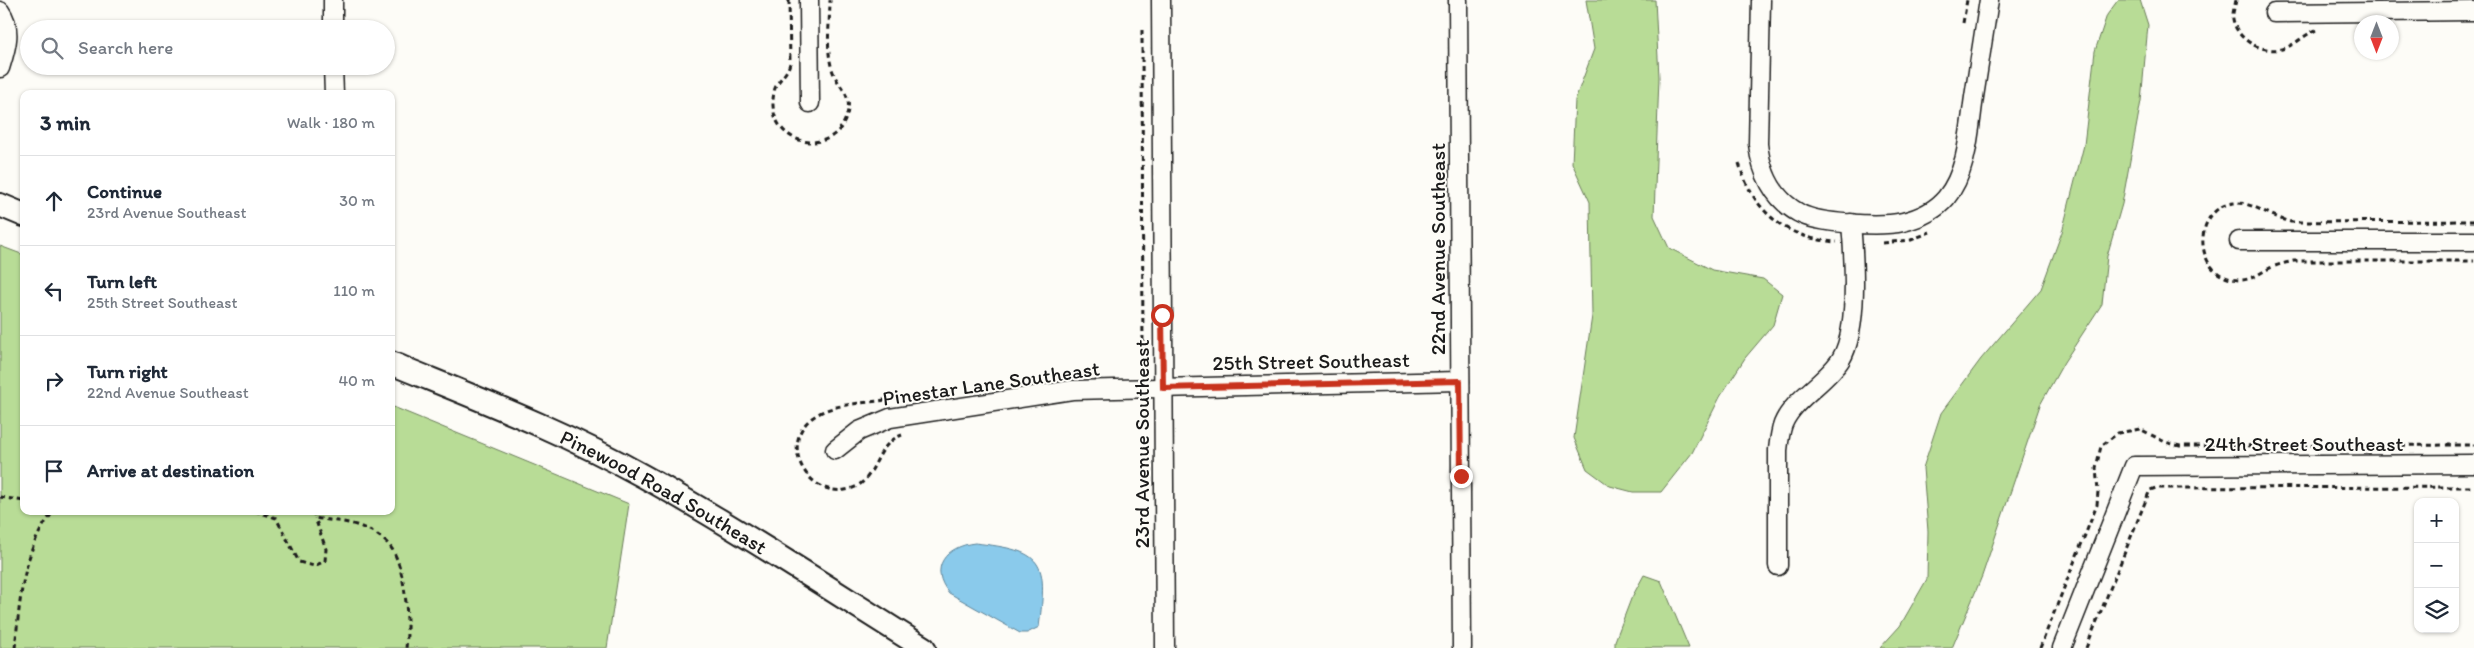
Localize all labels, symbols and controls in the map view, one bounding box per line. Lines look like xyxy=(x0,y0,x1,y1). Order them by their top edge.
north arrow xyxy=(2354,15,2399,60)
search box xyxy=(20,20,395,75)
icon: search xyxy=(38,34,66,62)
text: Search here xyxy=(78,36,173,59)
text: 3 min xyxy=(40,110,90,135)
text: Walk · 180 m xyxy=(287,113,375,132)
street label: 22nd Avenue Southeast xyxy=(1425,143,1450,355)
text: Continue xyxy=(87,180,162,203)
icon: ahead xyxy=(40,187,68,215)
text: 30 m xyxy=(339,191,375,210)
text: 23rd Avenue Southeast xyxy=(87,203,246,222)
text: Turn left xyxy=(87,270,157,293)
icon: left xyxy=(40,277,68,305)
text: 110 m xyxy=(333,281,375,300)
text: 25th Street Southeast xyxy=(87,293,237,312)
route start xyxy=(1151,304,1174,327)
street label: 23rd Avenue Southeast xyxy=(1129,339,1154,549)
street label: 25th Street Southeast xyxy=(1212,347,1410,375)
street label: Pinestar Lane Southeast xyxy=(881,355,1101,411)
text: Turn right xyxy=(87,360,168,383)
icon: right xyxy=(40,367,68,395)
text: 40 m xyxy=(338,371,375,390)
text: 22nd Avenue Southeast xyxy=(87,383,249,402)
street label: Pinewood Road Southeast xyxy=(557,424,772,559)
street label: 24th Street Southeast xyxy=(2204,431,2404,456)
icon: arrive xyxy=(40,457,68,485)
text: Arrive at destination xyxy=(87,459,254,482)
route end xyxy=(1450,465,1473,488)
map controls xyxy=(2414,498,2459,633)
button: + xyxy=(2414,498,2459,543)
button: − xyxy=(2414,543,2459,588)
button: layers xyxy=(2414,588,2459,633)

